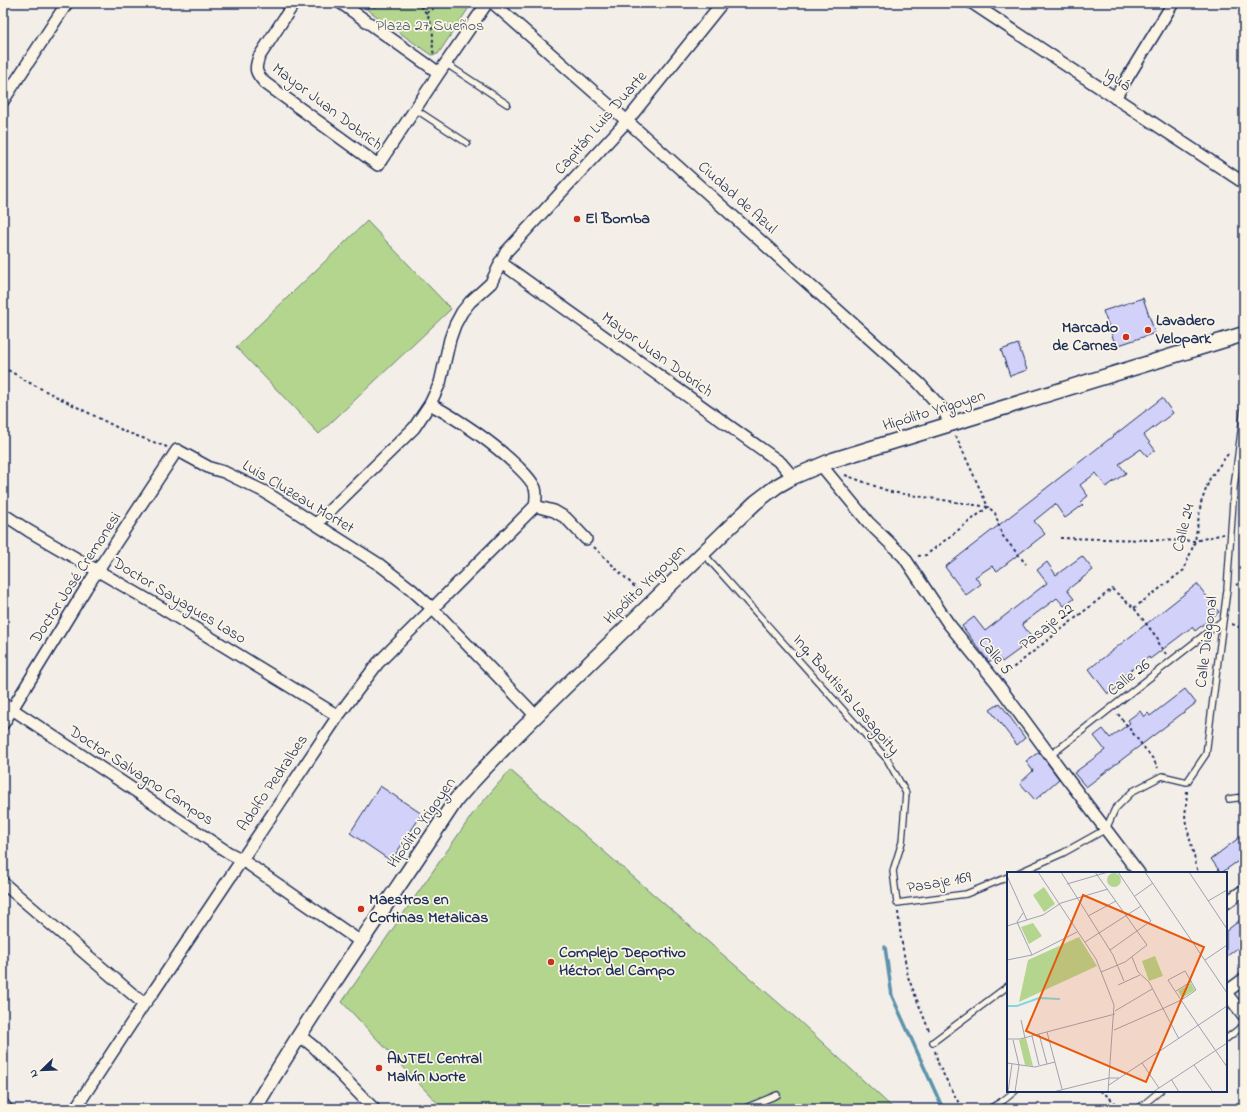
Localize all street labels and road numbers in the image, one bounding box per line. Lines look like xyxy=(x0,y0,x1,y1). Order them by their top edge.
street label: Mayor Juan Dobrich xyxy=(267,57,387,157)
street label: Iguá xyxy=(1099,62,1135,98)
street label: Capitán Luis Duarte xyxy=(549,65,654,180)
street label: Ciudad de Azul xyxy=(692,156,782,241)
street label: Mayor Juan Dobrich xyxy=(596,306,718,404)
street label: Hipólito Yrigoyen xyxy=(880,384,988,438)
street label: Luis Cluzeau Mortet xyxy=(237,454,359,540)
street label: Calle 24 xyxy=(1166,501,1202,554)
street label: Doctor José Cremonesi xyxy=(24,507,128,650)
street label: Hipólito Yrigoyen xyxy=(598,539,692,631)
street label: Doctor Sayagues Laso xyxy=(106,551,251,651)
street label: Calle Diagonal xyxy=(1189,595,1225,689)
street label: Pasaje 22 xyxy=(1015,598,1079,656)
street label: Ing. Bautista Lasagoity xyxy=(787,629,905,761)
street label: Calle 5 xyxy=(972,632,1018,680)
street label: Calle 26 xyxy=(1102,653,1156,703)
street label: Doctor Salvagno Campos xyxy=(63,719,218,832)
street label: Adolfo Pedralbes xyxy=(232,730,314,836)
street label: Hipólito Yrigoyen xyxy=(382,773,462,873)
street label: Pasaje 169 xyxy=(905,866,973,900)

